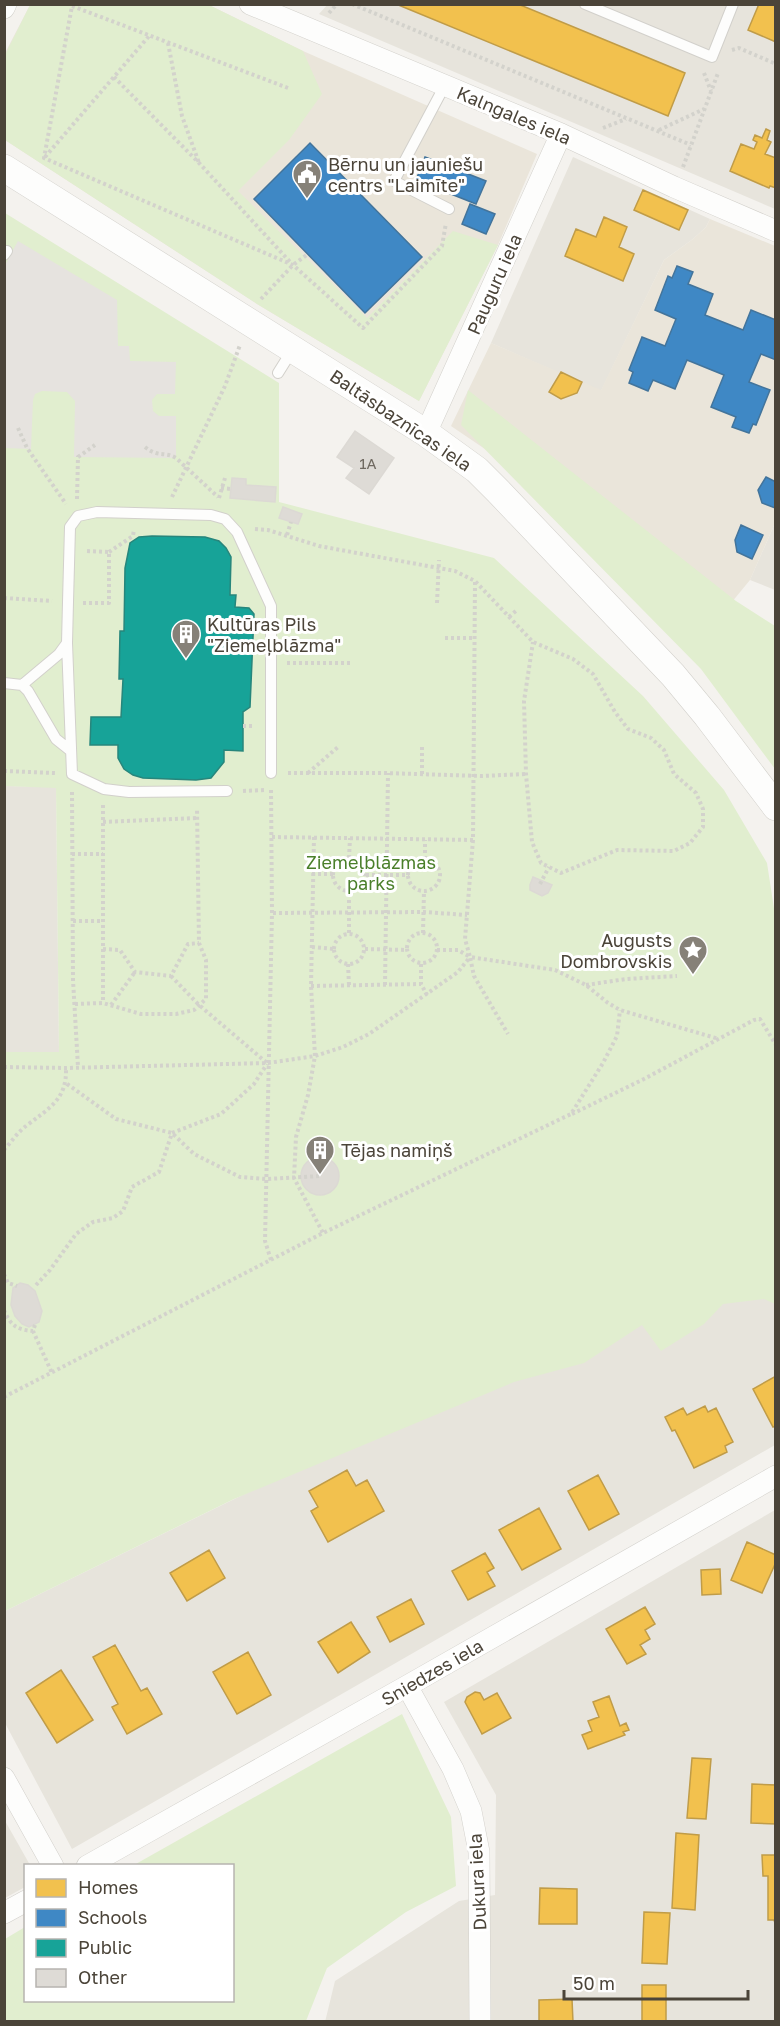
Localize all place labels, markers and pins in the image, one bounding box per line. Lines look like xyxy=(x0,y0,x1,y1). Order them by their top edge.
place label: Bērnu un jauniešu centrs "Laimīte" xyxy=(328,153,483,196)
public building icon: Bērnu un jauniešu centrs "Laimīte" xyxy=(291,158,323,200)
place label: Kultūras Pils "Ziemeļblāzma" xyxy=(207,613,341,656)
building icon: Kultūras Pils "Ziemeļblāzma" xyxy=(170,618,202,660)
place label: Augusts Dombrovskis xyxy=(560,929,672,972)
place icon: Augusts Dombrovskis xyxy=(677,934,709,976)
building icon: Tējas namiņš xyxy=(304,1134,336,1176)
place label: Tējas namiņš xyxy=(341,1139,453,1162)

